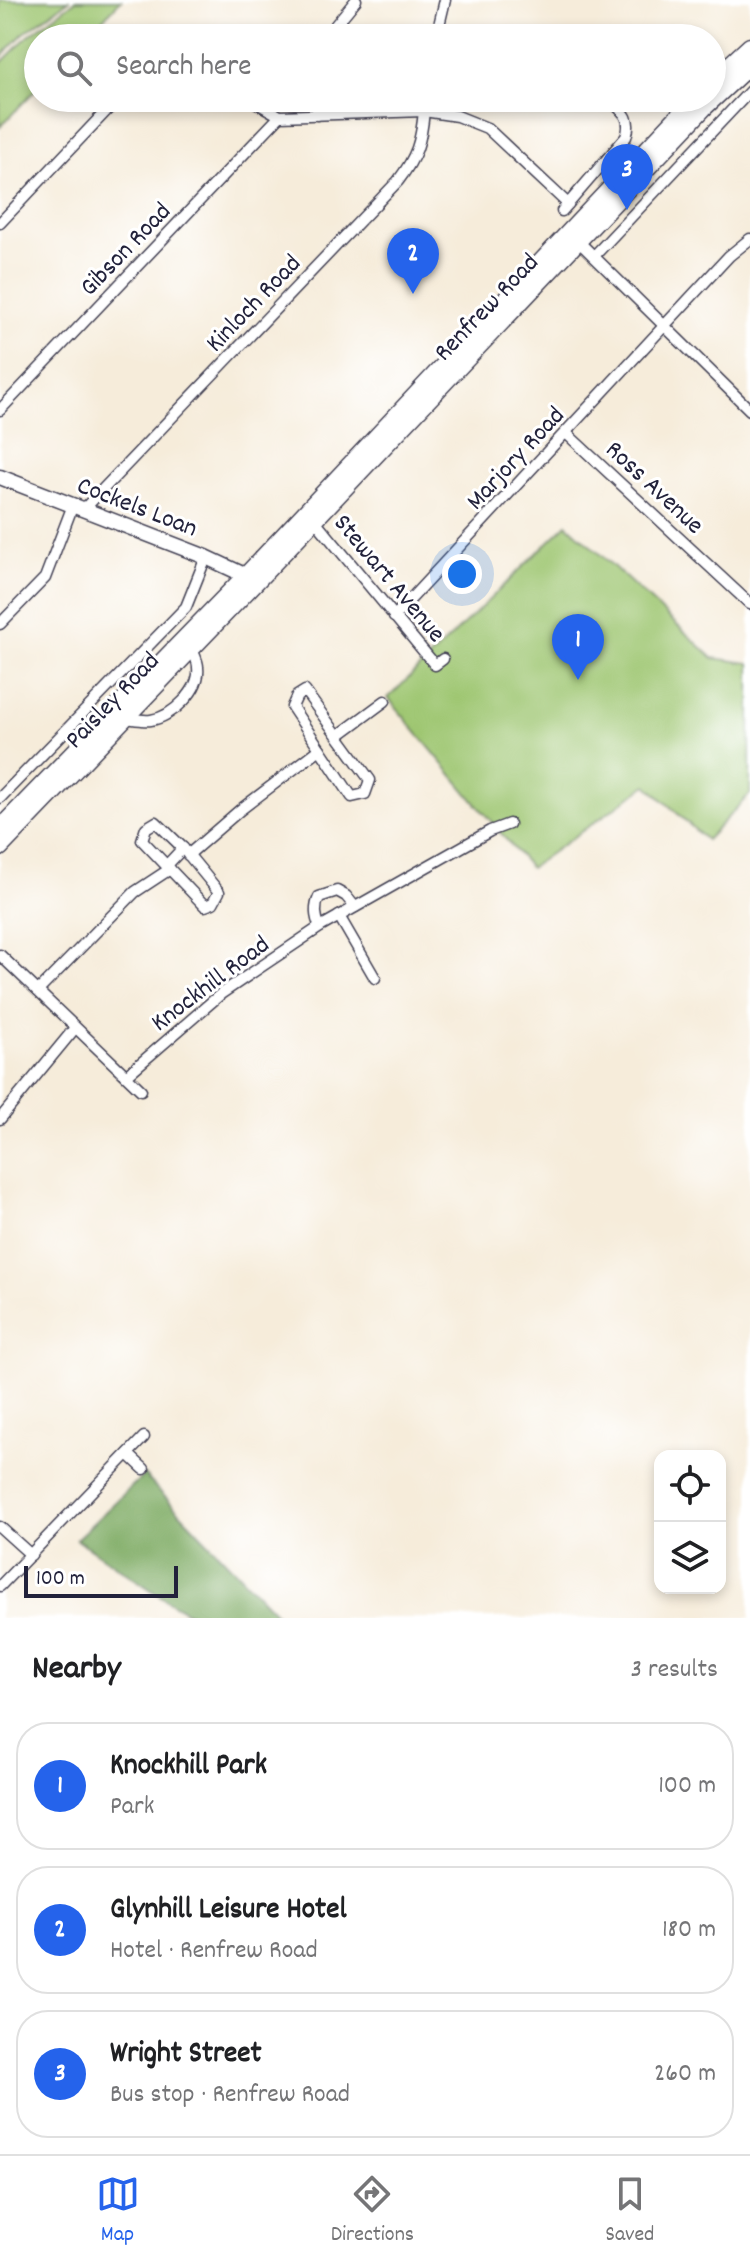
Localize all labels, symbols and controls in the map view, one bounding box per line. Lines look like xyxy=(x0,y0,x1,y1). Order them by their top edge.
search box xyxy=(24,24,726,112)
icon: search xyxy=(52,46,96,90)
text: Search here xyxy=(116,47,252,90)
pin: 3 xyxy=(601,144,653,210)
street label: Gibson Road xyxy=(72,195,181,306)
pin: 2 xyxy=(387,228,439,294)
street label: Renfrew Road xyxy=(426,246,549,371)
street label: Kinloch Road xyxy=(198,247,311,362)
street label: Marjory Road xyxy=(459,399,574,520)
street label: Ross Avenue xyxy=(596,433,711,544)
street label: Cockels Loan xyxy=(71,468,202,548)
street label: Stewart Avenue xyxy=(323,507,453,652)
your location xyxy=(442,554,482,594)
pin: 1 xyxy=(552,614,604,680)
street label: Paisley Road xyxy=(58,645,169,758)
street label: Knockhill Road xyxy=(144,928,278,1042)
map controls xyxy=(654,1450,726,1594)
button: locate xyxy=(654,1450,726,1522)
button: layers xyxy=(654,1522,726,1594)
scale bar xyxy=(24,1562,178,1598)
text: 100 m xyxy=(36,1564,85,1595)
text: Nearby xyxy=(32,1646,121,1695)
text: 3 results xyxy=(631,1652,718,1689)
text: Knockhill Park xyxy=(110,1746,267,1789)
text: 1 xyxy=(57,1768,63,1805)
text: 100 m xyxy=(658,1768,716,1805)
text: Park xyxy=(110,1789,154,1826)
text: Glynhill Leisure Hotel xyxy=(110,1890,347,1933)
text: 2 xyxy=(54,1912,66,1949)
text: 180 m xyxy=(662,1912,716,1949)
text: Hotel · Renfrew Road xyxy=(110,1933,318,1970)
text: Wright Street xyxy=(110,2034,262,2077)
text: 3 xyxy=(54,2056,66,2093)
text: 260 m xyxy=(654,2056,716,2093)
text: Bus stop · Renfrew Road xyxy=(110,2077,350,2114)
tab: Map xyxy=(96,2172,140,2251)
tab: Directions xyxy=(331,2172,414,2251)
tab: Saved xyxy=(605,2172,654,2251)

